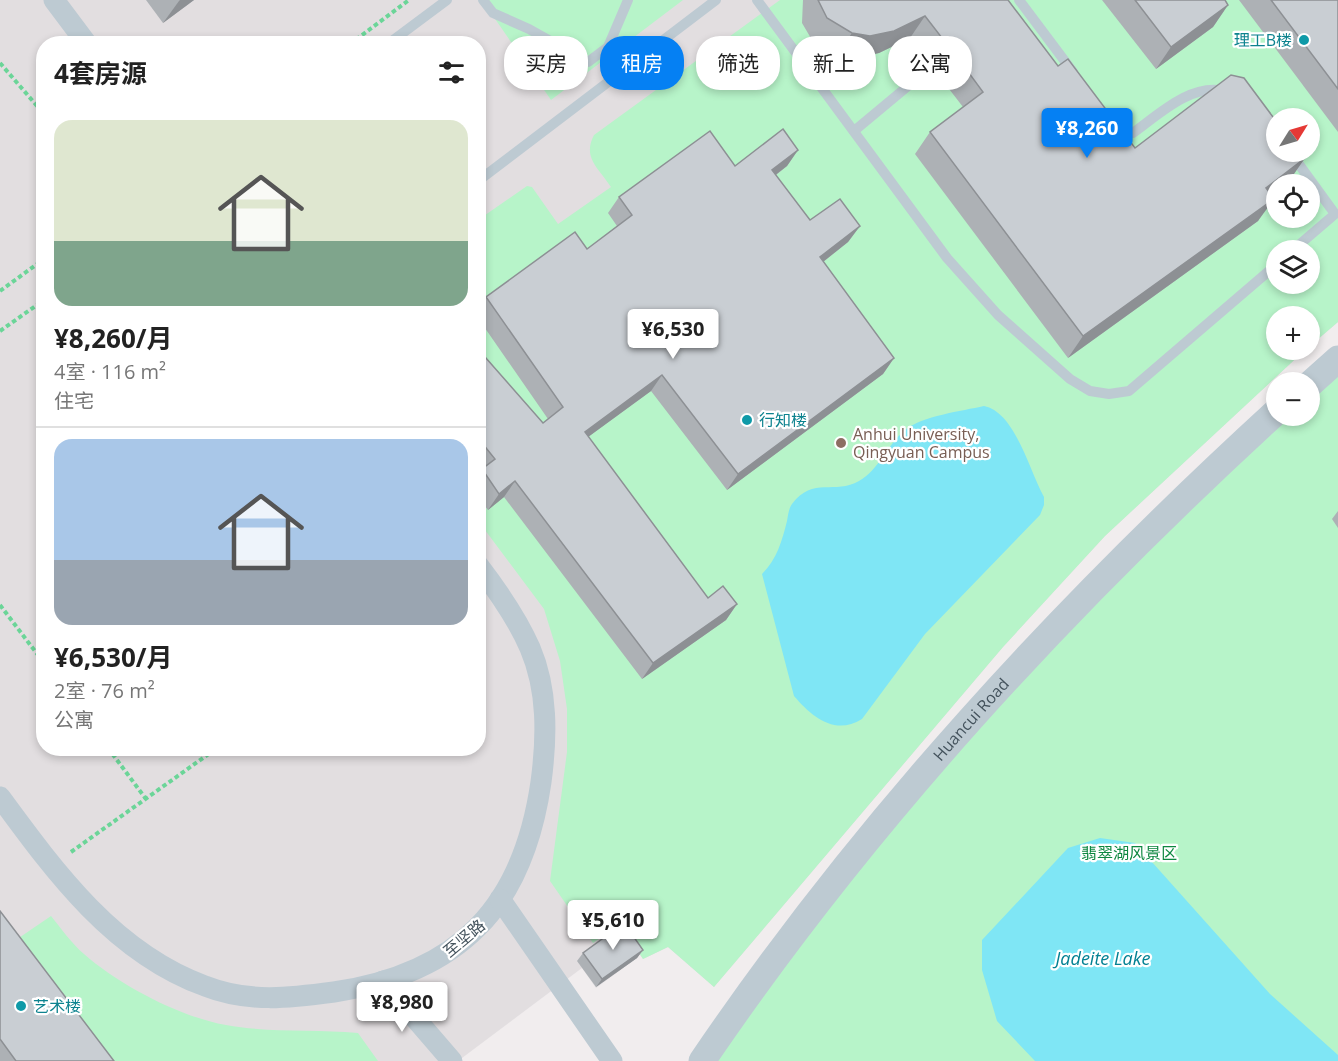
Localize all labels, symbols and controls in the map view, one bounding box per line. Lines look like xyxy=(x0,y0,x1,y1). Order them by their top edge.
place label: 理工B楼 xyxy=(1234,29,1292,51)
marker: 理工B楼 xyxy=(1297,33,1311,47)
chip: 买房 xyxy=(504,36,588,90)
chip: 租房 xyxy=(600,36,684,90)
chip: 筛选 xyxy=(696,36,780,90)
chip: 新上 xyxy=(792,36,876,90)
chip: 公寓 xyxy=(888,36,972,90)
text: 4套房源 xyxy=(54,55,147,91)
icon: filters xyxy=(435,56,468,89)
pin: ¥8,260 xyxy=(1038,108,1136,159)
north arrow xyxy=(1266,108,1320,162)
map controls xyxy=(1266,108,1320,426)
text: ¥8,260 xyxy=(1056,114,1118,141)
icon: home xyxy=(207,159,315,267)
button: locate xyxy=(1266,174,1320,228)
button: layers xyxy=(1266,240,1320,294)
button: + xyxy=(1266,306,1320,360)
pin: ¥6,530 xyxy=(624,309,722,360)
text: ¥6,530 xyxy=(642,315,704,342)
text: ¥8,260/月 xyxy=(54,320,173,356)
text: 4室 · 116 m² xyxy=(54,358,166,385)
button: − xyxy=(1266,372,1320,426)
text: 住宅 xyxy=(54,387,94,414)
place label: 行知楼 xyxy=(759,409,807,431)
marker: 行知楼 xyxy=(740,413,754,427)
place label: Anhui University, Qingyuan Campus xyxy=(853,423,990,463)
marker: Anhui University, Qingyuan Campus xyxy=(834,436,848,450)
icon: home xyxy=(207,478,315,586)
text: ¥6,530/月 xyxy=(54,639,173,675)
street label: Huancui Road xyxy=(928,673,1014,766)
text: 2室 · 76 m² xyxy=(54,677,155,704)
text: 公寓 xyxy=(54,706,94,733)
park label: 翡翠湖风景区 xyxy=(1081,842,1177,864)
pin: ¥5,610 xyxy=(564,900,662,951)
text: ¥5,610 xyxy=(582,906,644,933)
street label: 至坚路 xyxy=(439,914,489,962)
water label: Jadeite Lake xyxy=(1052,946,1151,970)
pin: ¥8,980 xyxy=(353,982,451,1033)
text: ¥8,980 xyxy=(371,988,433,1015)
place label: 艺术楼 xyxy=(33,995,81,1017)
marker: 艺术楼 xyxy=(14,999,28,1013)

